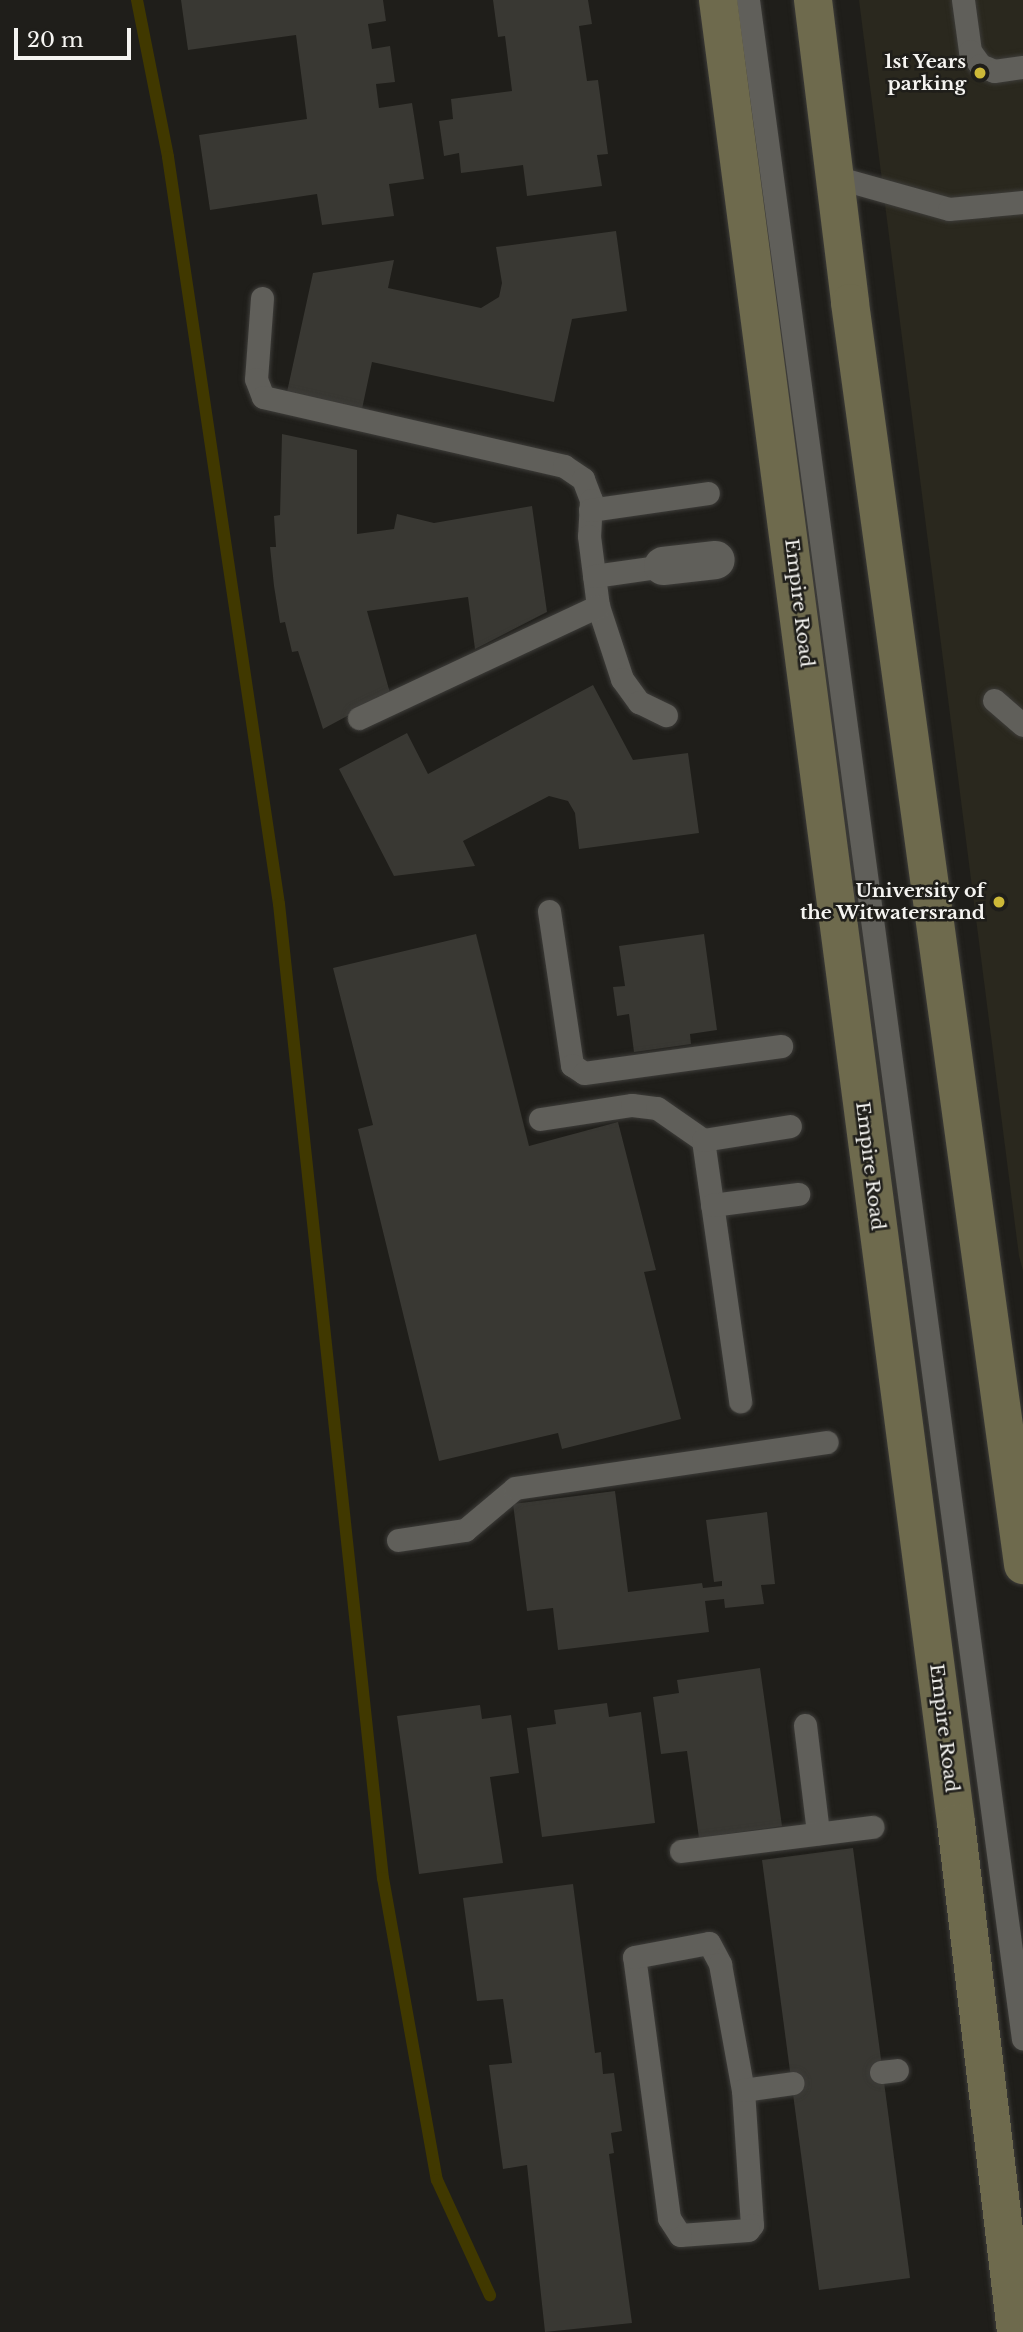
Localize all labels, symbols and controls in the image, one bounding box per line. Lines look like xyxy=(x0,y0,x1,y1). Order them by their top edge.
scale bar xyxy=(18,14,135,58)
text: 20 m xyxy=(27,27,84,53)
place label: 1st Years parking xyxy=(884,51,966,95)
marker: 1st Years parking xyxy=(972,65,988,81)
street label: Empire Road xyxy=(780,537,818,669)
place label: University of the Witwatersrand xyxy=(799,880,985,924)
marker: University of the Witwatersrand xyxy=(991,894,1007,910)
street label: Empire Road xyxy=(851,1100,889,1232)
street label: Empire Road xyxy=(925,1662,963,1794)

